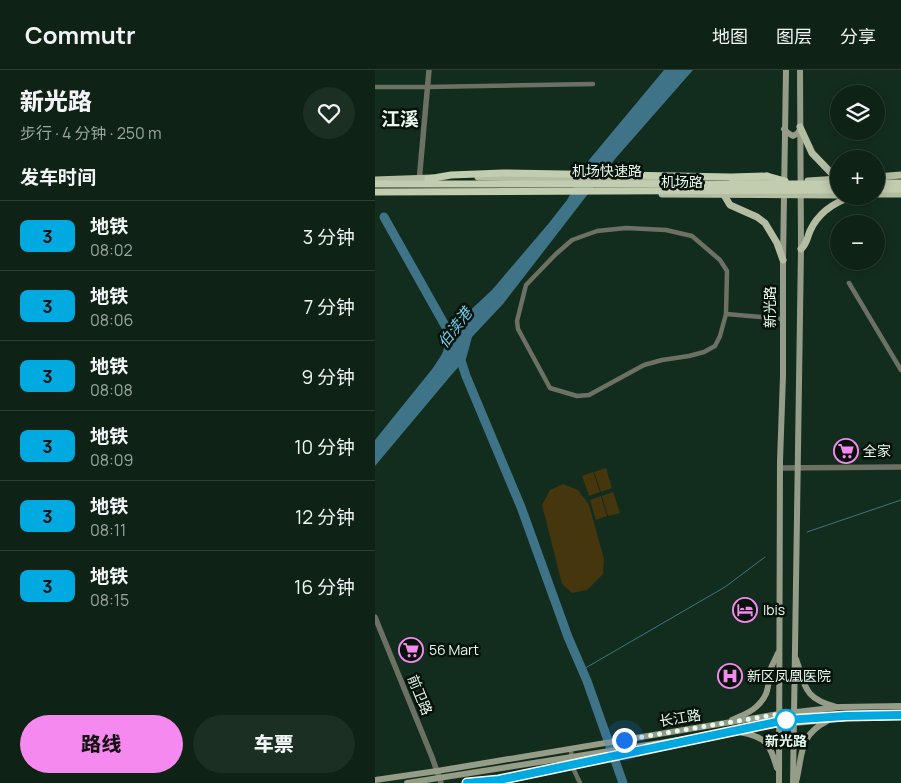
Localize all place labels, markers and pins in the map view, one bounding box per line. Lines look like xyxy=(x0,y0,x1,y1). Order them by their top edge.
supermarket icon: 全家 xyxy=(833,438,859,464)
place label: 全家 xyxy=(863,441,891,460)
hotel icon: Ibis xyxy=(732,597,758,623)
place label: Ibis xyxy=(763,600,785,619)
supermarket icon: 56 Mart xyxy=(398,637,424,663)
place label: 56 Mart xyxy=(429,640,479,659)
hospital icon: 新区凤凰医院 xyxy=(717,663,743,689)
place label: 新区凤凰医院 xyxy=(747,666,831,685)
marker: 新光路 xyxy=(775,709,797,731)
place label: 新光路 xyxy=(765,731,807,750)

